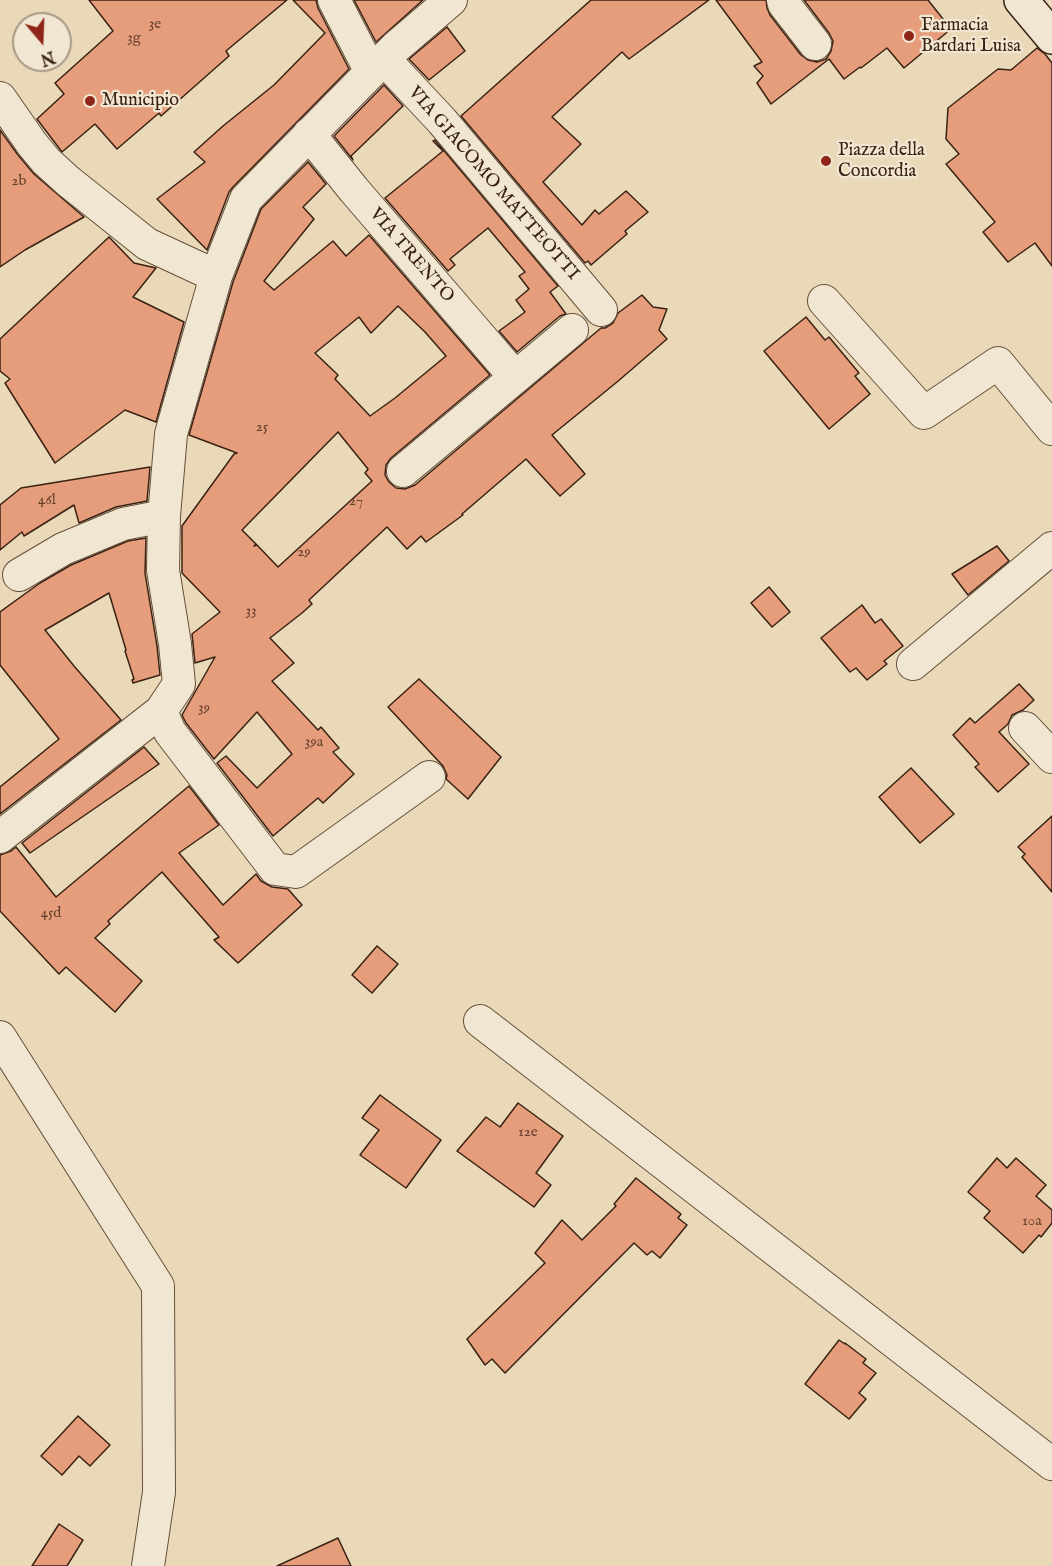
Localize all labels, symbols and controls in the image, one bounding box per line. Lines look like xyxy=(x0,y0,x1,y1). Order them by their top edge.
north arrow xyxy=(12,12,72,72)
place label: Farmacia Bardari Luisa xyxy=(921,15,1021,57)
house number: 3e xyxy=(149,16,161,34)
marker: Farmacia Bardari Luisa xyxy=(902,29,916,43)
house number: 3g xyxy=(127,30,141,48)
text: N xyxy=(37,45,57,69)
street label: VIA GIACOMO MATTEOTTI xyxy=(403,83,583,285)
place label: Municipio xyxy=(102,90,179,112)
marker: Municipio xyxy=(83,94,97,108)
place label: Piazza della Concordia xyxy=(838,140,925,182)
marker: Piazza della Concordia xyxy=(819,154,833,168)
house number: 2b xyxy=(11,173,27,191)
street label: VIA TRENTO xyxy=(364,204,458,308)
house number: 25 xyxy=(256,419,268,437)
house number: 46l xyxy=(38,492,56,510)
house number: 27 xyxy=(349,493,363,511)
house number: 29 xyxy=(297,544,311,562)
house number: 33 xyxy=(245,603,257,621)
house number: 39 xyxy=(198,700,210,718)
house number: 39a xyxy=(305,734,323,752)
house number: 45d xyxy=(41,905,61,923)
house number: 12e xyxy=(518,1124,538,1142)
house number: 10a xyxy=(1022,1213,1042,1231)

